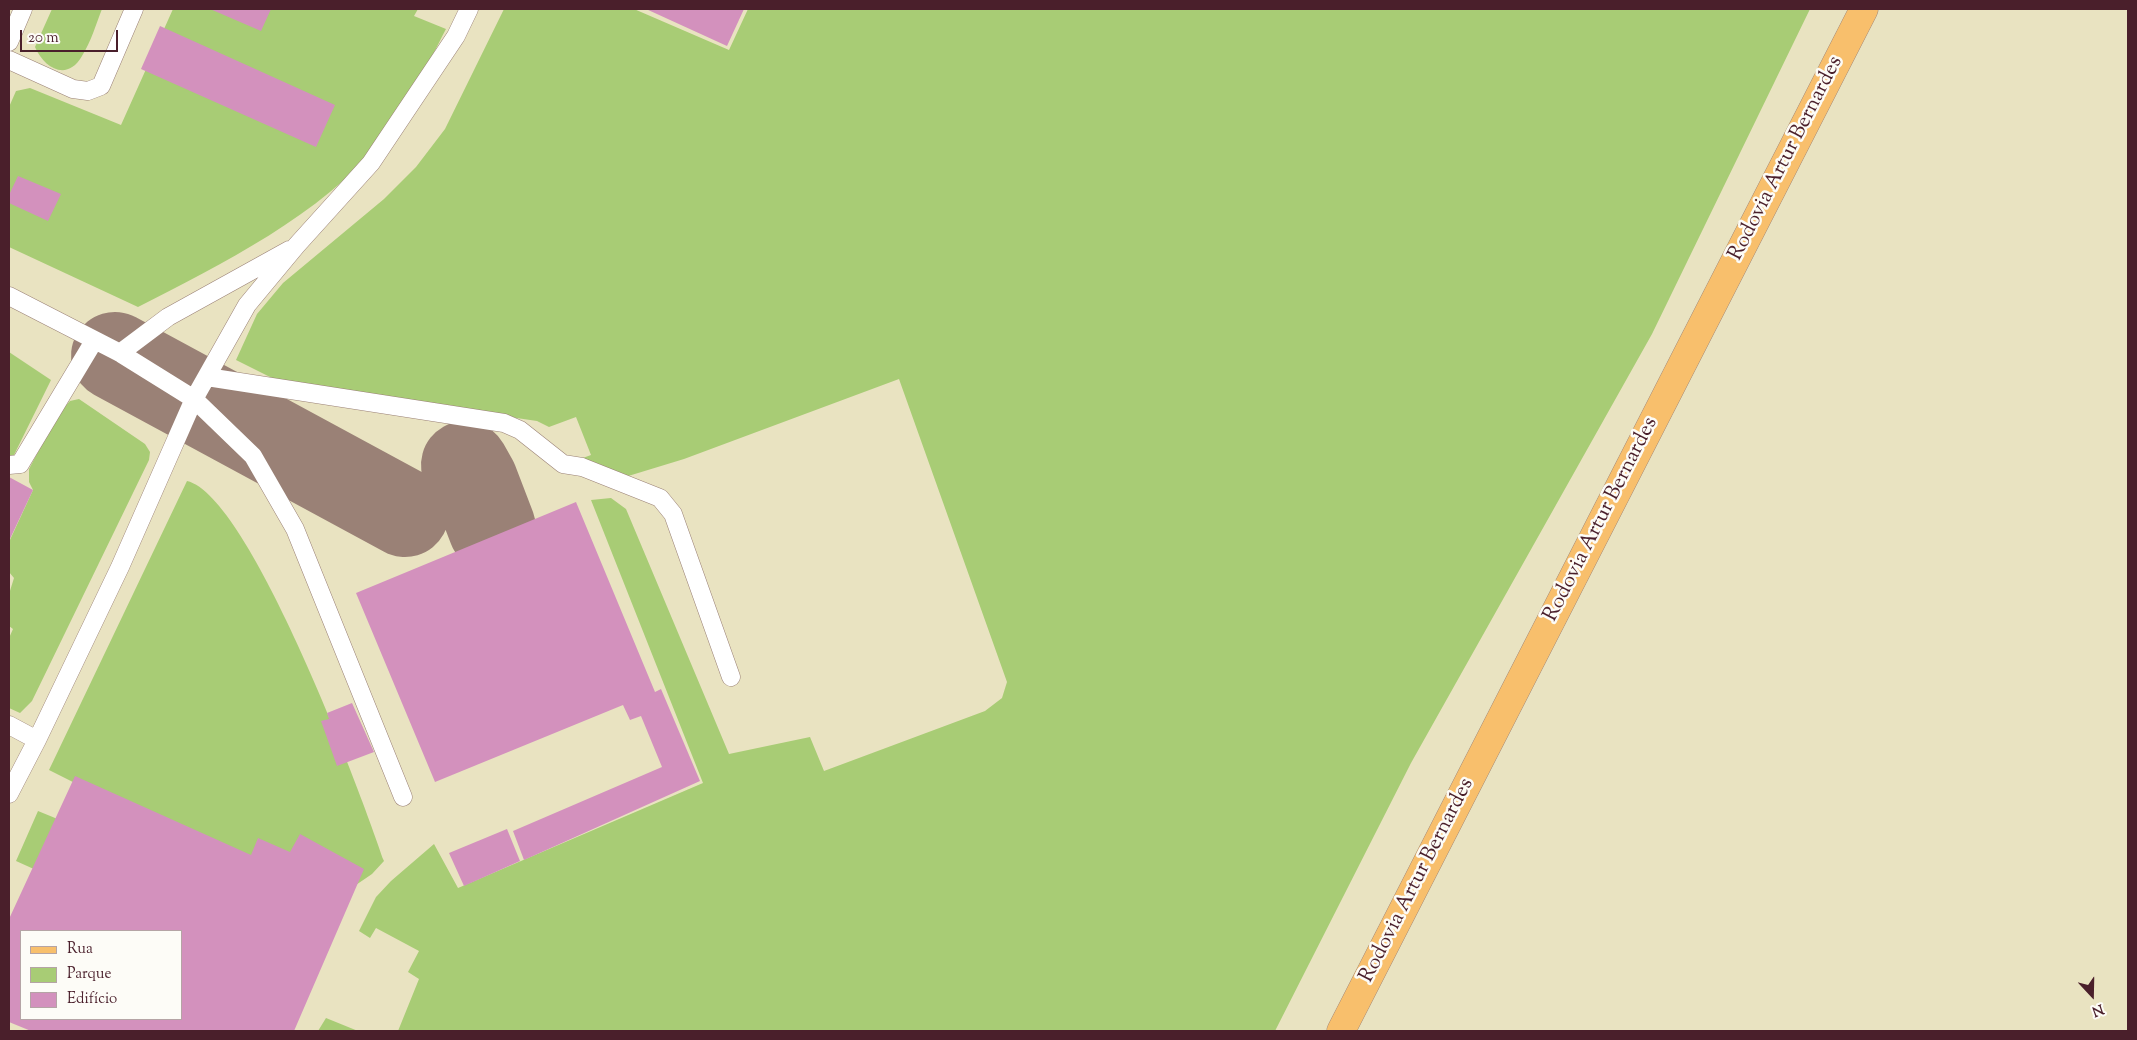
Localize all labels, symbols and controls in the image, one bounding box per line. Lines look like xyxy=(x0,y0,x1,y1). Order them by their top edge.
scale bar xyxy=(22,20,120,52)
text: 20 m xyxy=(28,28,59,49)
street label: Rodovia Artur Bernardes xyxy=(1724,53,1850,265)
street label: Rodovia Artur Bernardes xyxy=(1539,414,1665,626)
street label: Rodovia Artur Bernardes xyxy=(1355,775,1481,987)
legend xyxy=(20,930,182,1020)
text: Rua xyxy=(67,939,93,960)
text: Parque xyxy=(67,964,111,985)
north arrow xyxy=(2067,970,2117,1020)
text: Edifício xyxy=(67,989,117,1010)
text: N xyxy=(2089,998,2106,1020)

